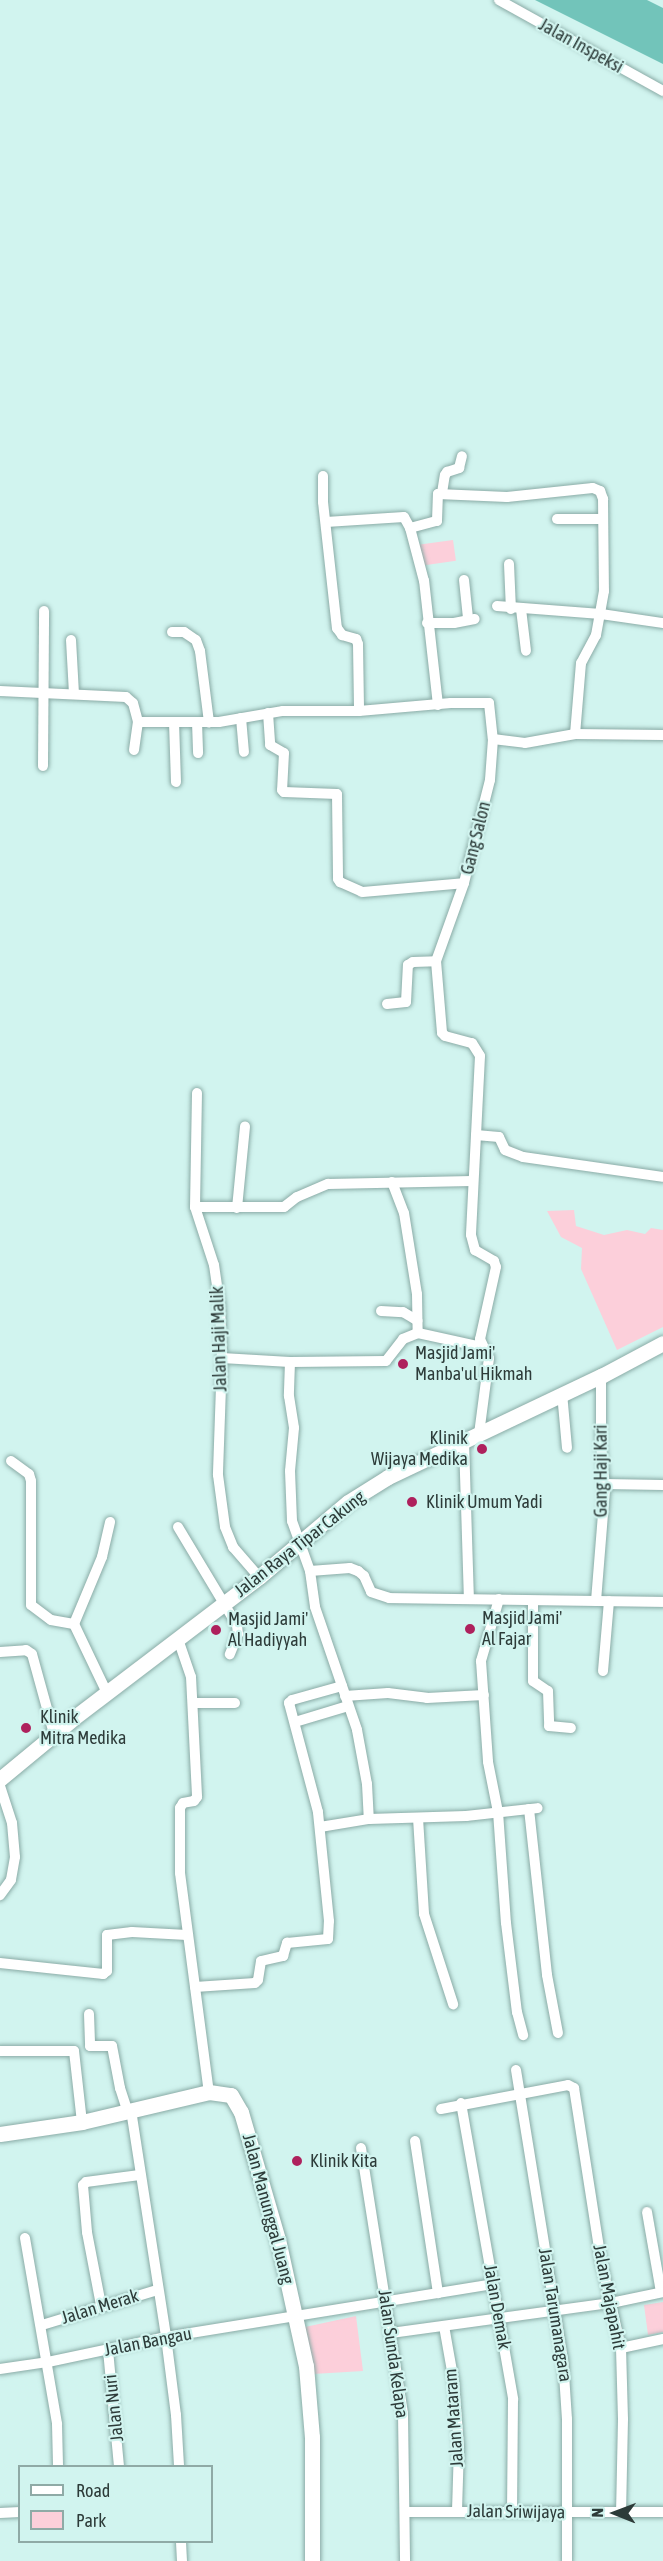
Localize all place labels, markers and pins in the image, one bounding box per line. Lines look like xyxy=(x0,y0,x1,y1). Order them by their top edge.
place label: Masjid Jami' Manba'ul Hikmah xyxy=(415,1343,533,1386)
marker: Masjid Jami' Manba'ul Hikmah xyxy=(396,1357,410,1371)
place label: Klinik Wijaya Medika xyxy=(371,1428,468,1470)
marker: Klinik Wijaya Medika xyxy=(473,1440,491,1458)
place label: Klinik Umum Yadi xyxy=(426,1491,543,1513)
marker: Klinik Umum Yadi xyxy=(403,1493,421,1511)
place label: Masjid Jami' Al Fajar xyxy=(482,1608,562,1650)
place label: Masjid Jami' Al Hadiyyah xyxy=(228,1609,308,1652)
marker: Masjid Jami' Al Fajar xyxy=(463,1622,477,1636)
marker: Masjid Jami' Al Hadiyyah xyxy=(209,1623,223,1637)
place label: Klinik Mitra Medika xyxy=(40,1707,126,1750)
marker: Klinik Mitra Medika xyxy=(17,1719,35,1737)
place label: Klinik Kita xyxy=(310,2150,377,2172)
marker: Klinik Kita xyxy=(288,2152,306,2170)

